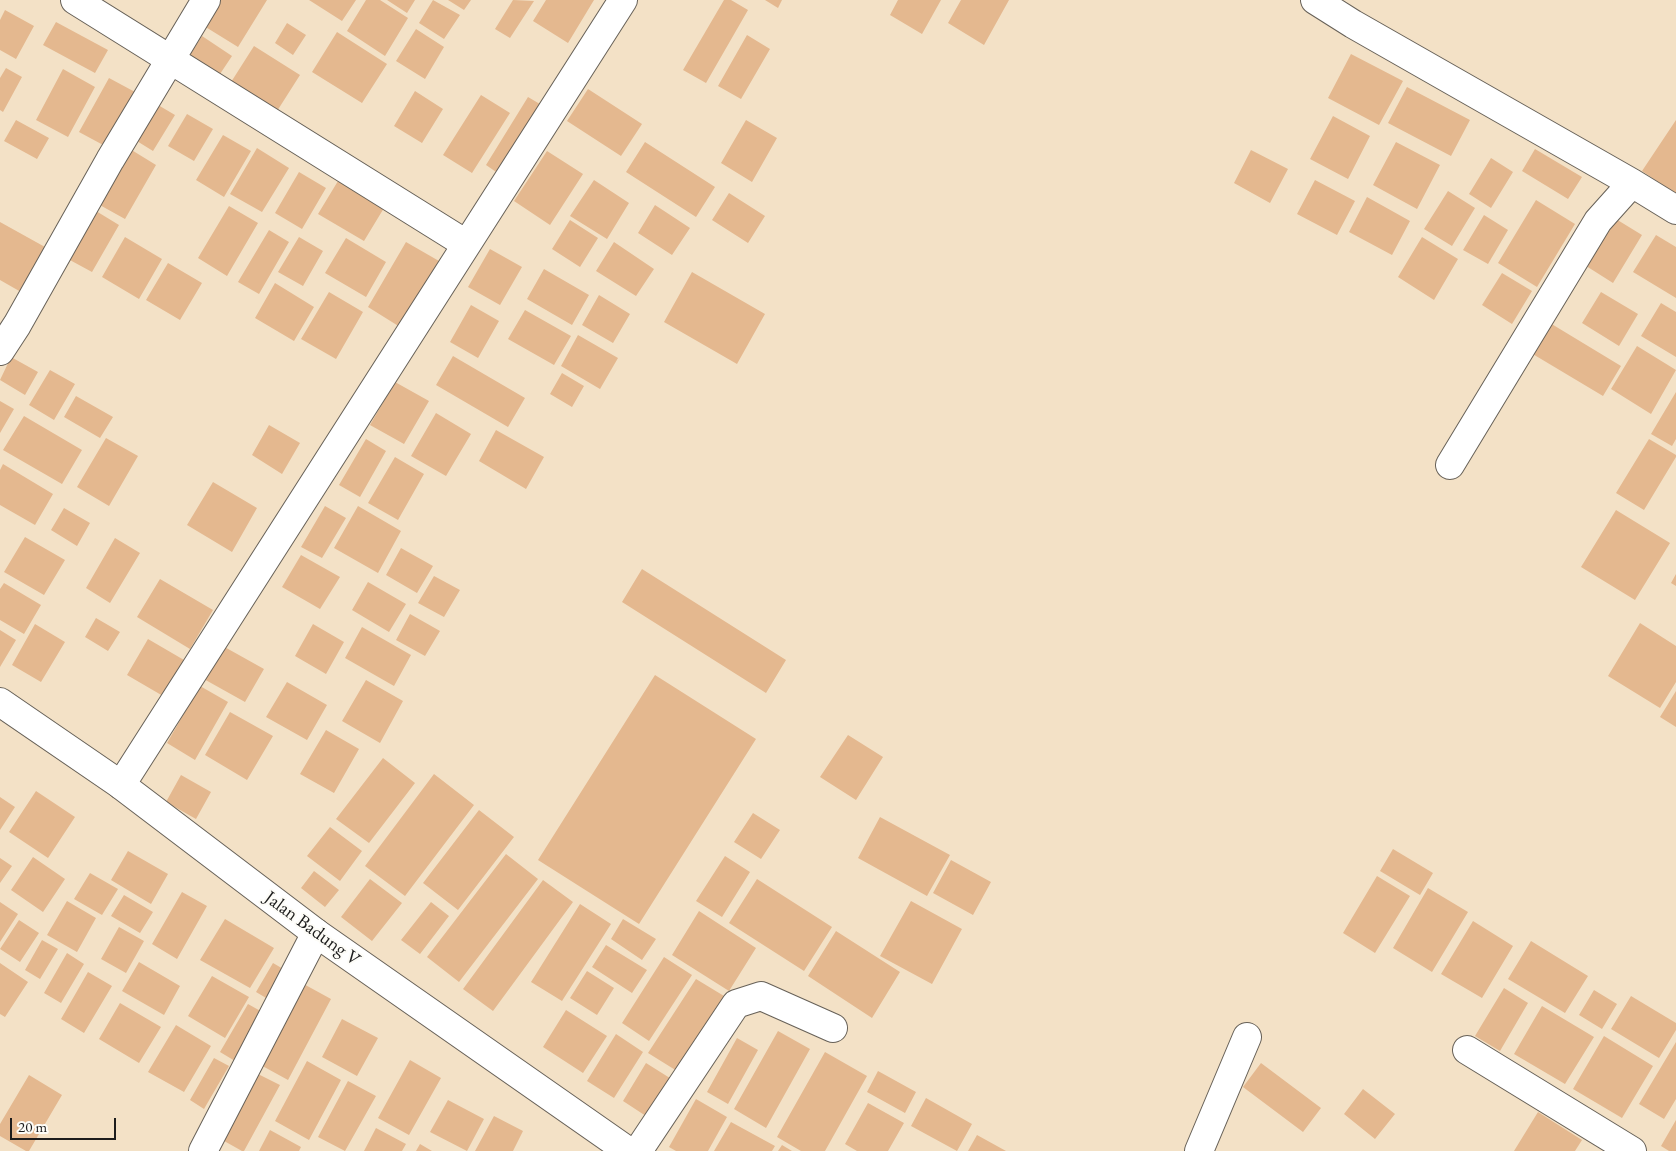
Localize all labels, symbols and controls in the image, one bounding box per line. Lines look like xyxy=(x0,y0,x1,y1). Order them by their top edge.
street label: Jalan Badung V xyxy=(259,886,365,972)
scale bar xyxy=(12,1108,119,1140)
text: 20 m xyxy=(18,1117,47,1136)

